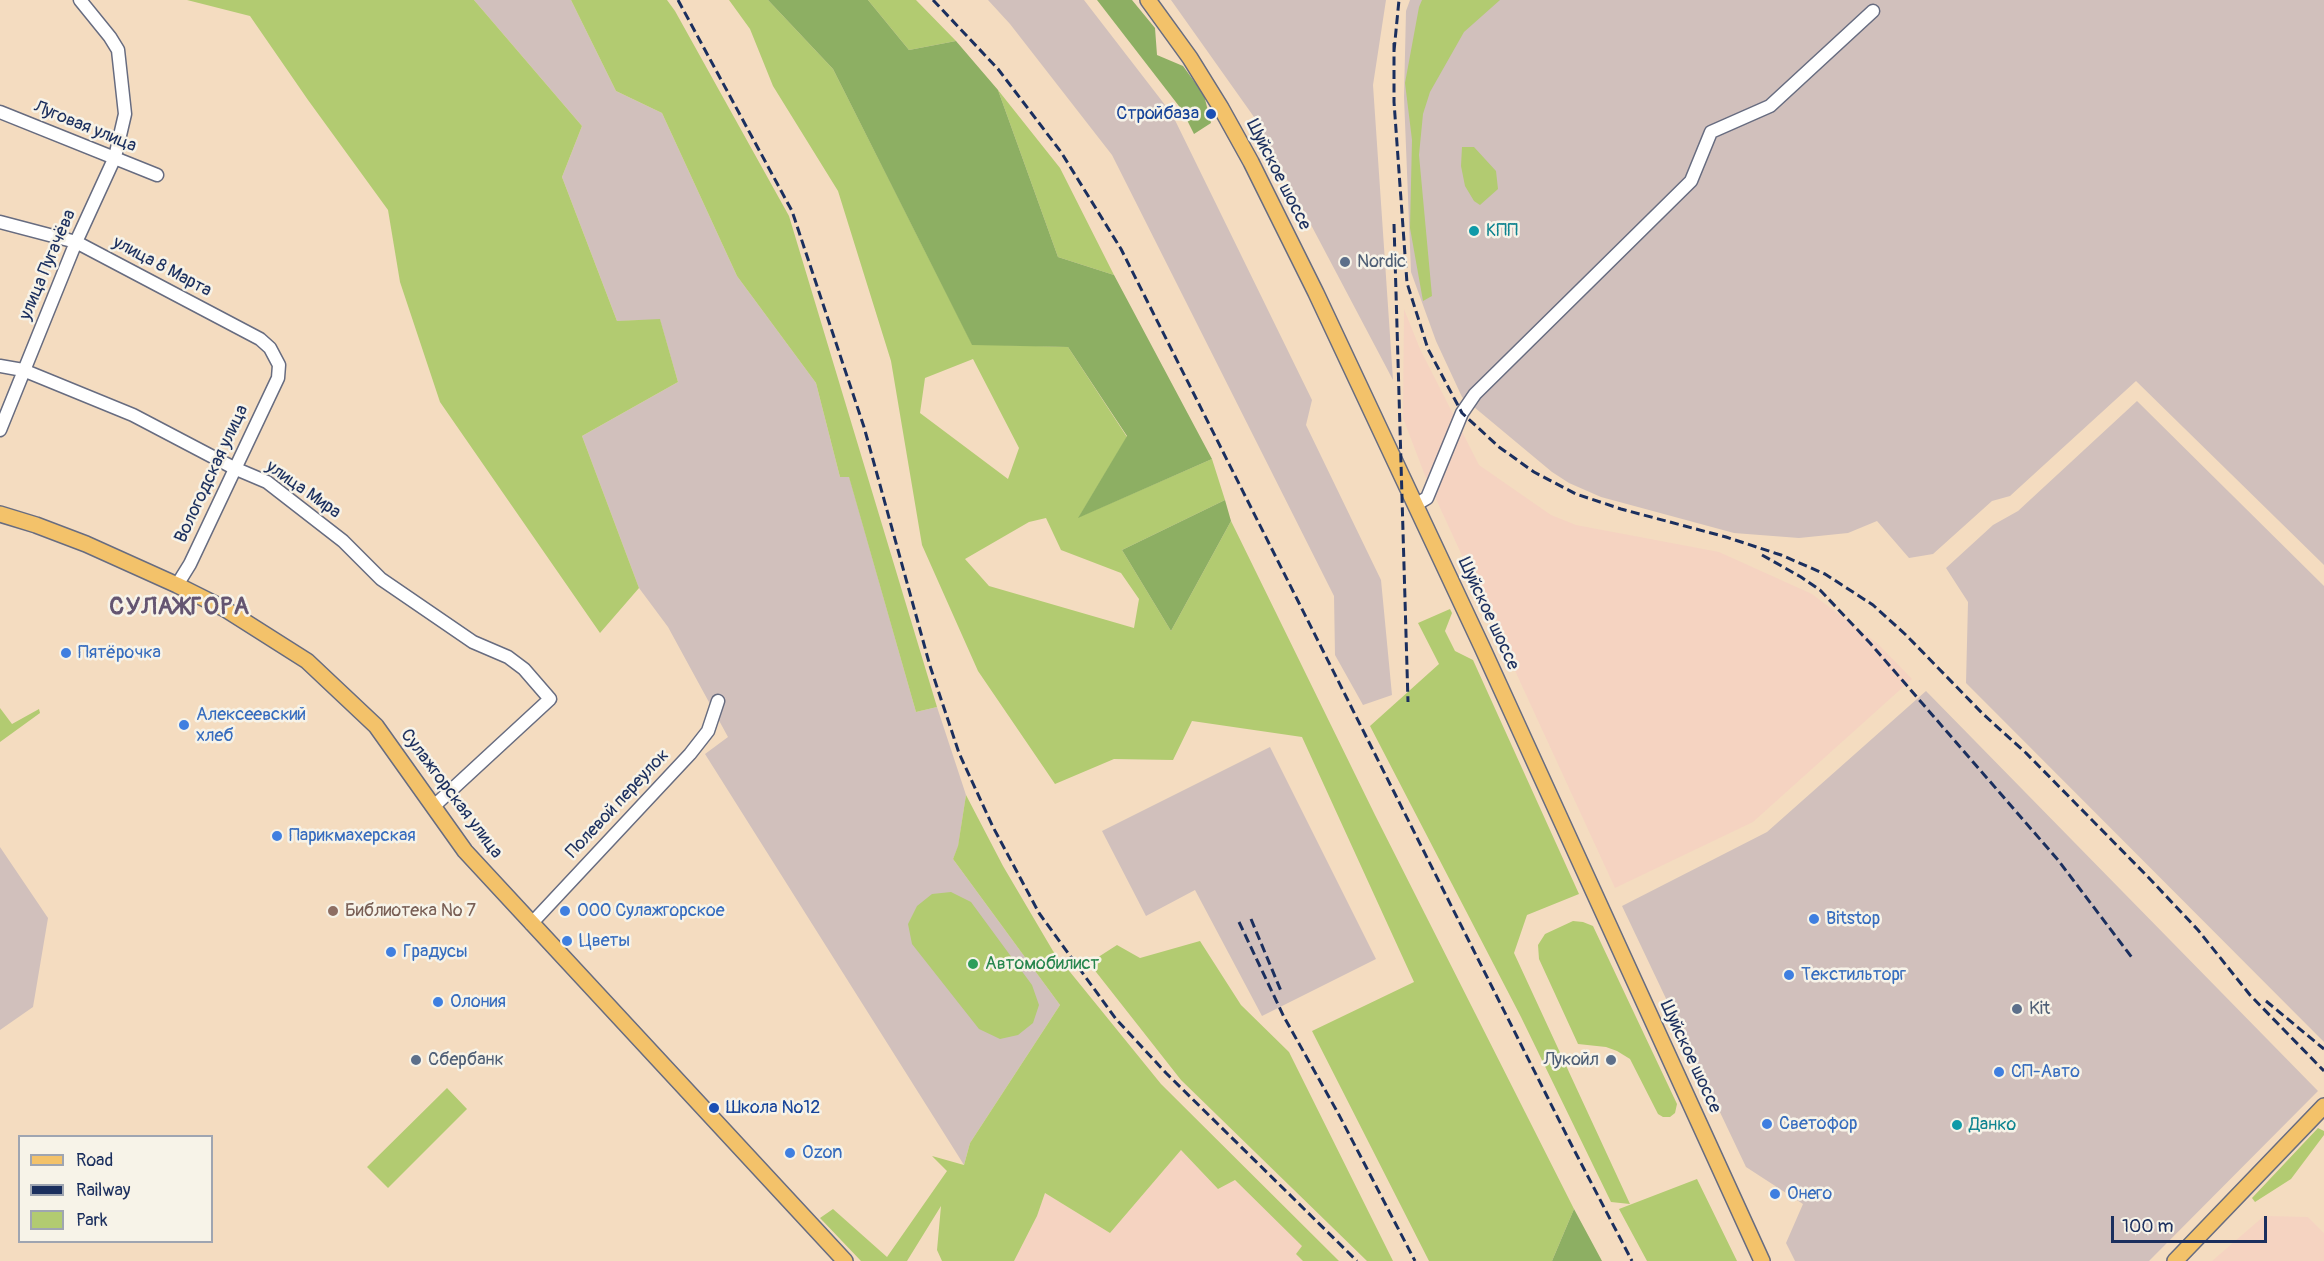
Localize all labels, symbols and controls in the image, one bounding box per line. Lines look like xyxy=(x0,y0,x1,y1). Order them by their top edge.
street label: Луговая улица xyxy=(31,97,139,157)
place label: Стройбаза xyxy=(1116,103,1199,125)
marker: Стройбаза xyxy=(1204,107,1218,121)
street label: Шуйское шоссе xyxy=(1241,116,1315,234)
street label: улица Пугачёва xyxy=(15,207,81,323)
place label: КПП xyxy=(1486,220,1518,242)
marker: КПП xyxy=(1467,224,1481,238)
street label: улица 8 Марта xyxy=(109,232,215,302)
place label: Nordic xyxy=(1357,251,1406,273)
marker: Nordic xyxy=(1338,255,1352,269)
street label: Вологодская улица xyxy=(171,402,253,546)
street label: улица Мира xyxy=(261,456,345,524)
street label: Шуйское шоссе xyxy=(1453,554,1523,674)
district label: СУЛАЖГОРА xyxy=(109,594,251,622)
place label: Пятёрочка xyxy=(78,642,161,664)
marker: Пятёрочка xyxy=(59,646,73,660)
place label: Алексеевский хлеб xyxy=(196,704,306,746)
marker: Алексеевский хлеб xyxy=(177,718,191,732)
street label: Сулажгорская улица xyxy=(395,725,507,863)
street label: Полевой переулок xyxy=(562,745,674,863)
place label: Парикмахерская xyxy=(289,825,416,847)
marker: Парикмахерская xyxy=(270,829,284,843)
place label: Библиотека № 7 xyxy=(345,900,476,922)
place label: ООО Сулажгорское xyxy=(577,900,725,922)
marker: Библиотека № 7 xyxy=(326,904,340,918)
marker: ООО Сулажгорское xyxy=(558,904,572,918)
place label: Bitstop xyxy=(1826,908,1880,930)
marker: Bitstop xyxy=(1807,912,1821,926)
place label: Цветы xyxy=(579,930,630,952)
marker: Цветы xyxy=(560,934,574,948)
place label: Градусы xyxy=(403,941,468,963)
marker: Градусы xyxy=(384,945,398,959)
place label: Автомобилист xyxy=(985,953,1099,975)
marker: Автомобилист xyxy=(966,957,980,971)
place label: Текстильторг xyxy=(1801,964,1906,986)
marker: Текстильторг xyxy=(1782,968,1796,982)
place label: Олония xyxy=(450,991,506,1013)
marker: Олония xyxy=(431,995,445,1009)
street label: Шуйское шоссе xyxy=(1655,997,1725,1117)
place label: Kit xyxy=(2029,998,2050,1020)
marker: Kit xyxy=(2010,1002,2024,1016)
place label: Сбербанк xyxy=(428,1049,504,1071)
place label: Лукойл xyxy=(1543,1049,1599,1071)
marker: Сбербанк xyxy=(409,1053,423,1067)
marker: Лукойл xyxy=(1604,1053,1618,1067)
place label: СП-Авто xyxy=(2011,1061,2080,1083)
marker: СП-Авто xyxy=(1992,1065,2006,1079)
place label: Школа №12 xyxy=(726,1097,820,1119)
marker: Школа №12 xyxy=(707,1101,721,1115)
place label: Светофор xyxy=(1779,1113,1857,1135)
place label: Данко xyxy=(1969,1114,2016,1136)
marker: Светофор xyxy=(1760,1117,1774,1131)
marker: Данко xyxy=(1950,1118,1964,1132)
legend xyxy=(18,1135,213,1243)
place label: Ozon xyxy=(802,1142,842,1164)
marker: Ozon xyxy=(783,1146,797,1160)
text: Road xyxy=(76,1149,113,1172)
text: Railway xyxy=(76,1179,131,1202)
place label: Онего xyxy=(1787,1183,1832,1205)
marker: Онего xyxy=(1768,1187,1782,1201)
scale bar xyxy=(2114,1204,2270,1242)
text: Park xyxy=(76,1209,108,1232)
text: 100 m xyxy=(2122,1215,2174,1238)

